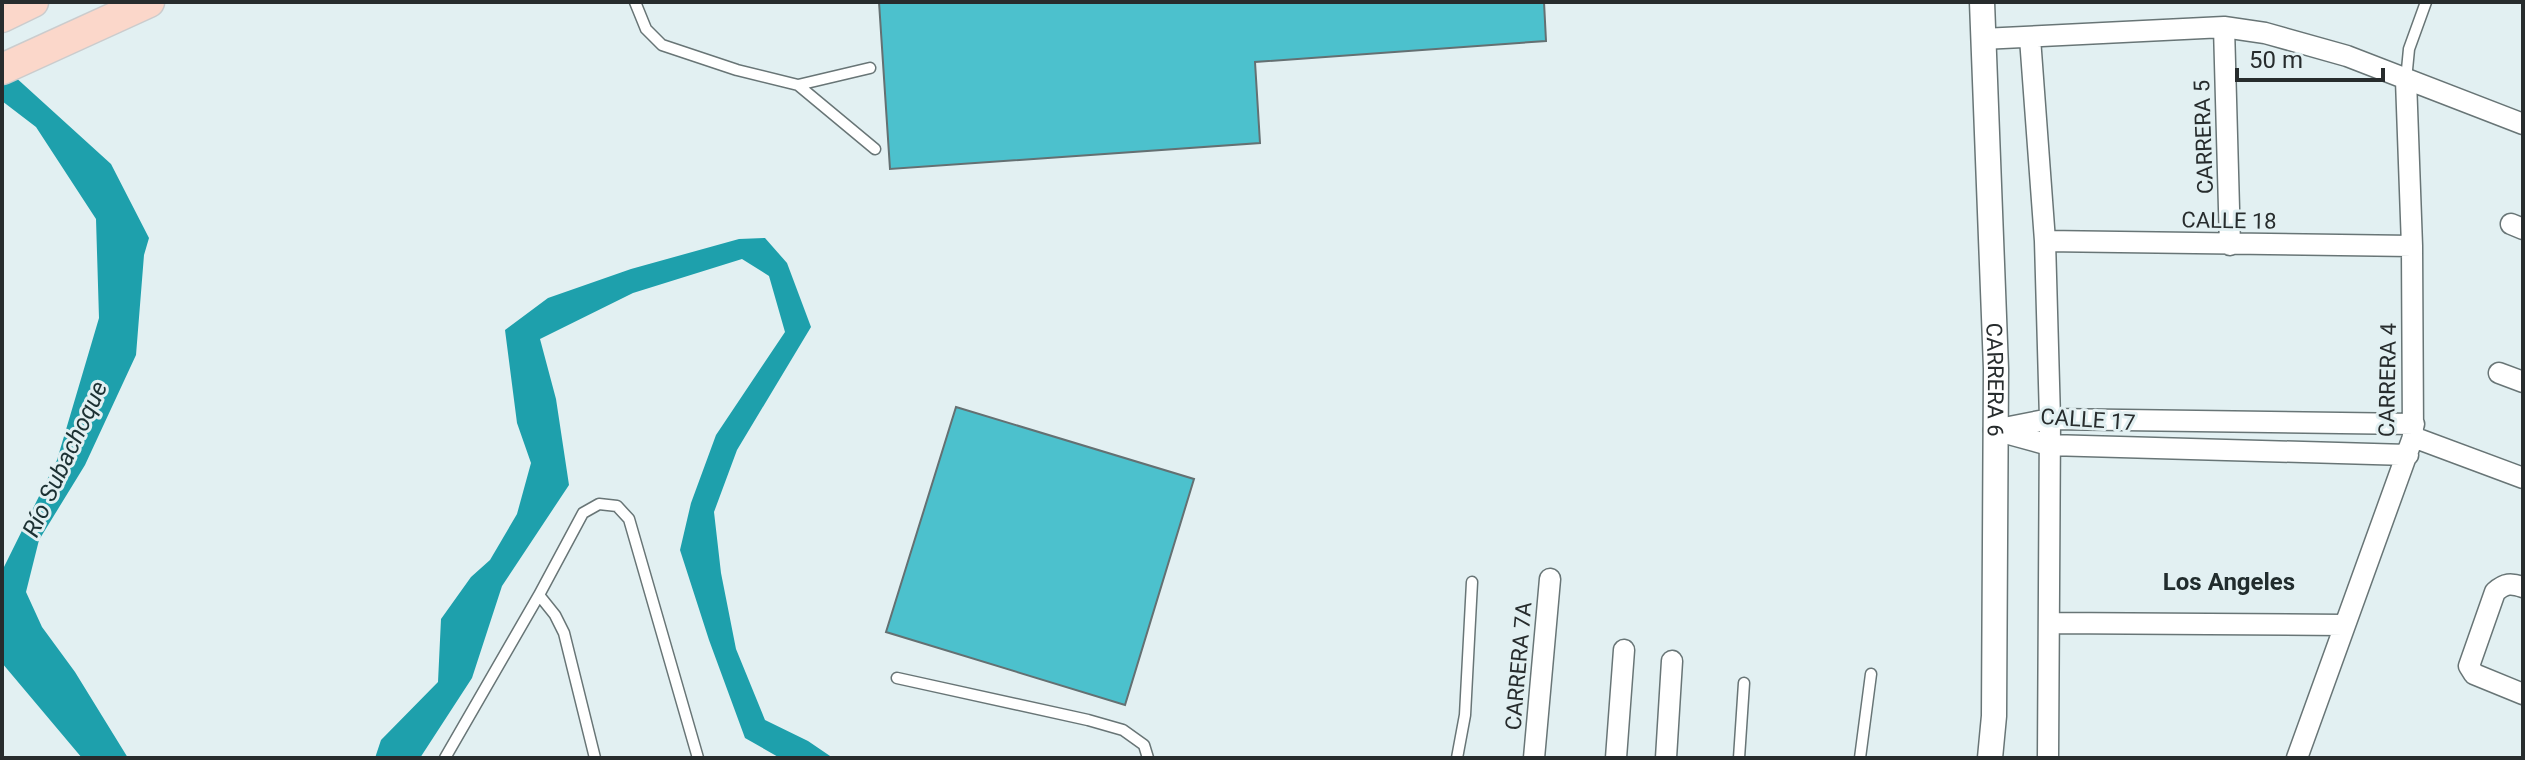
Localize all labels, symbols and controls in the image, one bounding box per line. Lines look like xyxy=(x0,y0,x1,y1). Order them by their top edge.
scale bar xyxy=(2237,32,2383,82)
text: 50 m xyxy=(2249,46,2303,74)
street label: CARRERA 5 xyxy=(2189,80,2218,194)
street label: CALLE 18 xyxy=(2181,207,2277,234)
street label: CARRERA 6 xyxy=(1981,322,2008,437)
street label: CARRERA 4 xyxy=(2374,323,2401,437)
water label: Río Subachoque xyxy=(17,377,113,541)
street label: CALLE 17 xyxy=(2040,404,2136,435)
district label: Los Angeles xyxy=(2163,568,2295,596)
street label: CARRERA 7A xyxy=(1500,600,1537,731)

